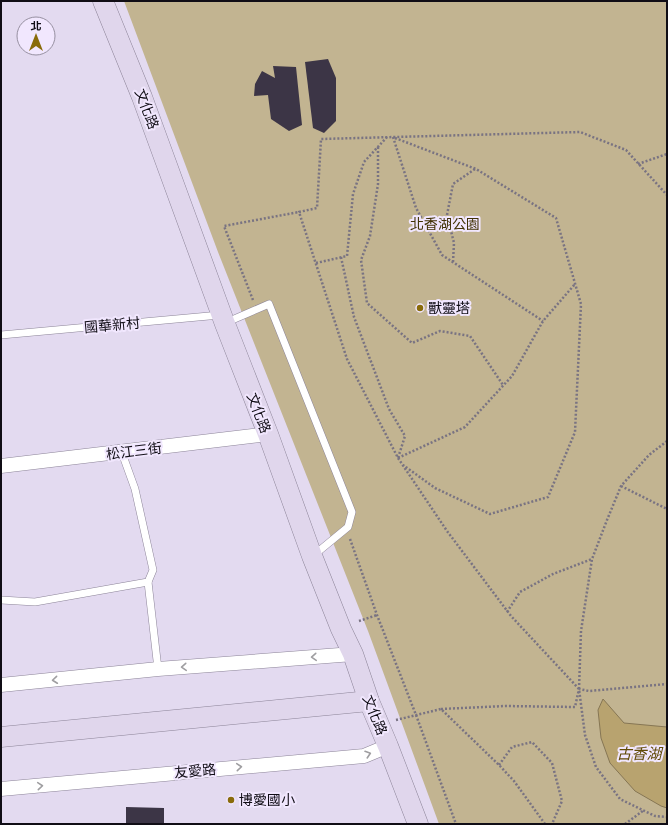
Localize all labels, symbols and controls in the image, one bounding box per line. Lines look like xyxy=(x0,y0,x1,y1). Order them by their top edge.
north arrow xyxy=(16,16,56,56)
text: 北 xyxy=(31,19,42,33)
street label: 文化路 xyxy=(131,86,163,132)
park label: 北香湖公園 xyxy=(410,215,480,233)
place label: 獸靈塔 xyxy=(428,299,470,317)
marker: 獸靈塔 xyxy=(415,303,425,313)
street label: 國華新村 xyxy=(83,314,141,336)
street label: 文化路 xyxy=(243,390,275,436)
street label: 松江三街 xyxy=(105,439,163,463)
one-way arrow xyxy=(311,652,317,661)
one-way arrow xyxy=(181,662,187,671)
one-way arrow xyxy=(52,675,58,684)
street label: 文化路 xyxy=(359,692,391,738)
water label: 古香湖 xyxy=(616,744,663,763)
one-way arrow xyxy=(364,750,371,759)
street label: 友愛路 xyxy=(173,760,217,782)
one-way arrow xyxy=(236,763,242,772)
one-way arrow xyxy=(37,782,43,791)
place label: 博愛國小 xyxy=(239,791,295,809)
marker: 博愛國小 xyxy=(226,795,236,805)

